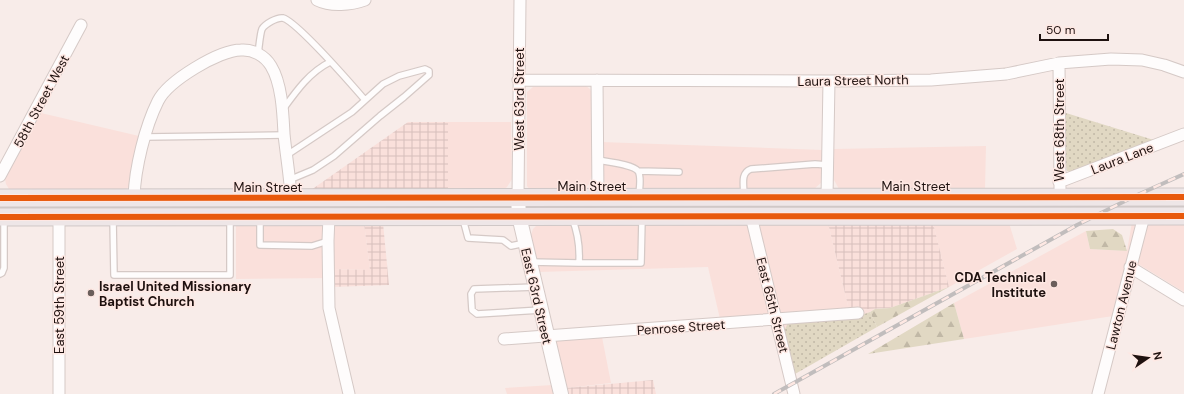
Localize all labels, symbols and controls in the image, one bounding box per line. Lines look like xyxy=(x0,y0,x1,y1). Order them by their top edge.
scale bar xyxy=(1040,16,1108,42)
text: 50 m xyxy=(1046,22,1075,38)
street label: West 63rd Street xyxy=(511,48,528,150)
street label: 58th Street West xyxy=(10,52,73,151)
street label: Laura Street North xyxy=(797,71,909,90)
street label: West 68th Street xyxy=(1051,78,1068,182)
street label: Laura Lane xyxy=(1089,139,1156,178)
street label: Main Street xyxy=(558,178,626,195)
street label: Main Street xyxy=(882,178,950,195)
street label: Main Street xyxy=(234,179,302,196)
street label: East 63rd Street xyxy=(517,246,556,346)
street label: East 59th Street xyxy=(51,256,68,354)
street label: East 65th Street xyxy=(752,256,793,355)
street label: Lawton Avenue xyxy=(1102,259,1141,352)
place label: CDA Technical Institute xyxy=(955,269,1046,301)
place label: Israel United Missionary Baptist Church xyxy=(99,278,251,310)
marker: CDA Technical Institute xyxy=(1049,279,1059,289)
marker: Israel United Missionary Baptist Church xyxy=(86,288,96,298)
street label: Penrose Street xyxy=(636,316,726,339)
north arrow xyxy=(1128,338,1168,378)
text: N xyxy=(1150,350,1165,361)

